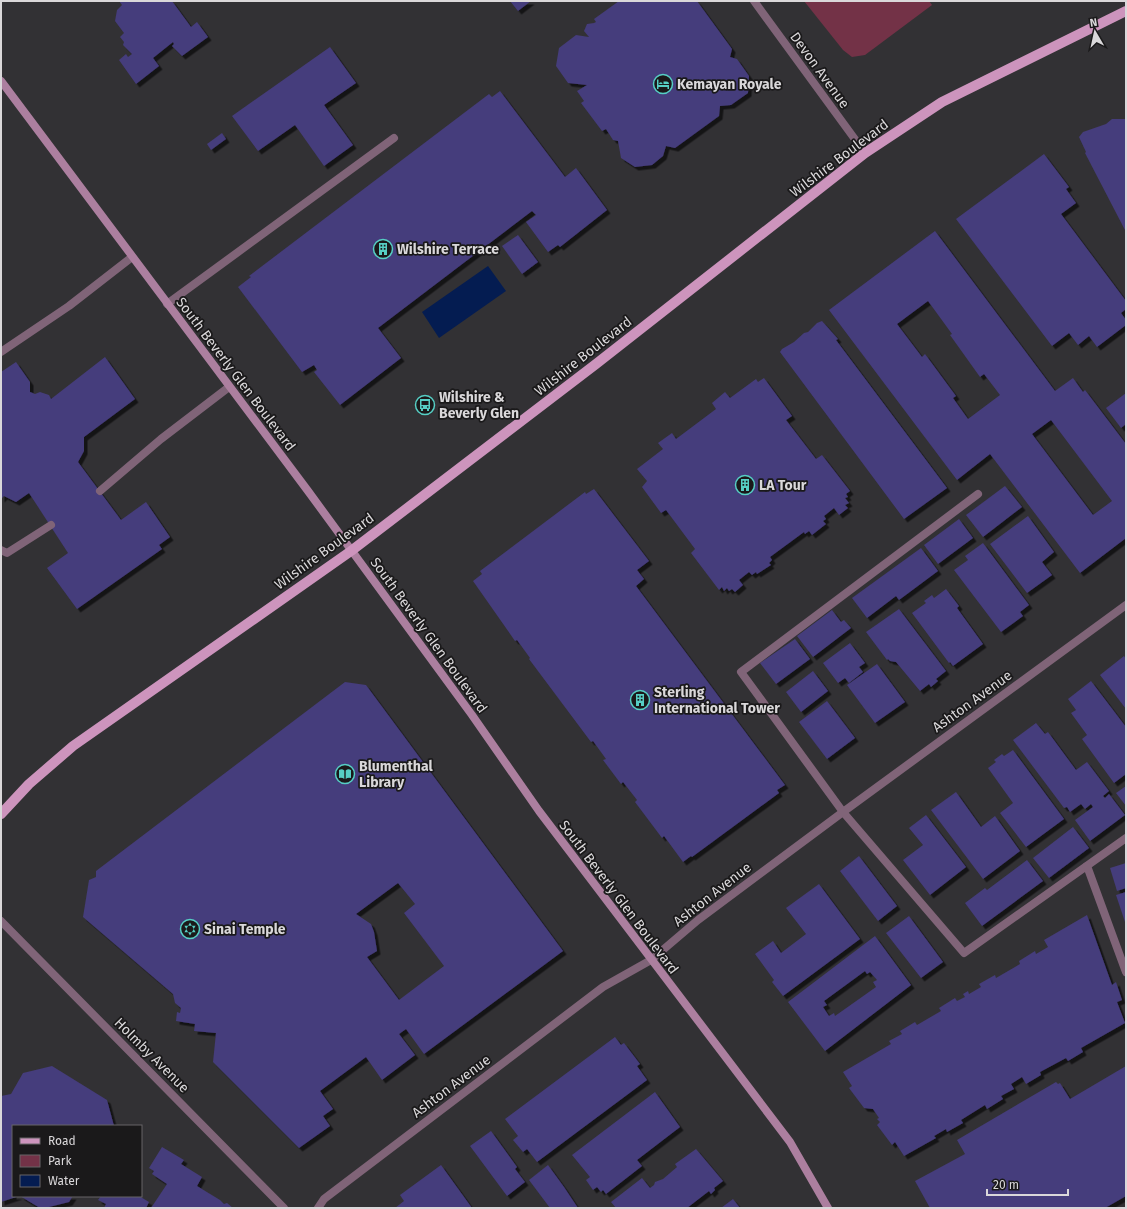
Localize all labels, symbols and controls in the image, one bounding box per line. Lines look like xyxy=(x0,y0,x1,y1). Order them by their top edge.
north arrow xyxy=(1075,12,1115,52)
text: N xyxy=(1089,16,1098,30)
street label: Devon Avenue xyxy=(786,29,853,112)
hotel icon: Kemayan Royale xyxy=(652,73,674,95)
place label: Kemayan Royale xyxy=(677,76,782,93)
street label: Wilshire Boulevard xyxy=(787,116,892,201)
building icon: Wilshire Terrace xyxy=(372,238,394,260)
place label: Wilshire Terrace xyxy=(397,241,499,258)
street label: South Beverly Glen Boulevard xyxy=(172,294,299,454)
street label: Wilshire Boulevard xyxy=(531,313,635,400)
place label: Wilshire & Beverly Glen xyxy=(439,389,519,422)
bus stop icon: Wilshire & Beverly Glen xyxy=(414,394,436,416)
building icon: LA Tour xyxy=(734,474,756,496)
place label: LA Tour xyxy=(759,477,807,494)
street label: Wilshire Boulevard xyxy=(271,510,377,593)
street label: South Beverly Glen Boulevard xyxy=(366,554,491,716)
street label: Ashton Avenue xyxy=(929,667,1015,736)
place label: Sterling International Tower xyxy=(654,684,780,717)
building icon: Sterling International Tower xyxy=(629,689,651,711)
place label: Blumenthal Library xyxy=(359,758,433,791)
library icon: Blumenthal Library xyxy=(334,763,356,785)
street label: South Beverly Glen Boulevard xyxy=(555,817,682,977)
street label: Ashton Avenue xyxy=(670,859,755,930)
synagogue icon: Sinai Temple xyxy=(179,918,201,940)
place label: Sinai Temple xyxy=(204,921,286,938)
street label: Holmby Avenue xyxy=(111,1014,193,1096)
street label: Ashton Avenue xyxy=(409,1051,494,1122)
legend xyxy=(12,1125,142,1197)
text: Road xyxy=(48,1134,76,1148)
text: Park xyxy=(48,1154,72,1168)
scale bar xyxy=(987,1171,1068,1197)
text: Water xyxy=(48,1174,80,1188)
text: 20 m xyxy=(993,1178,1019,1192)

